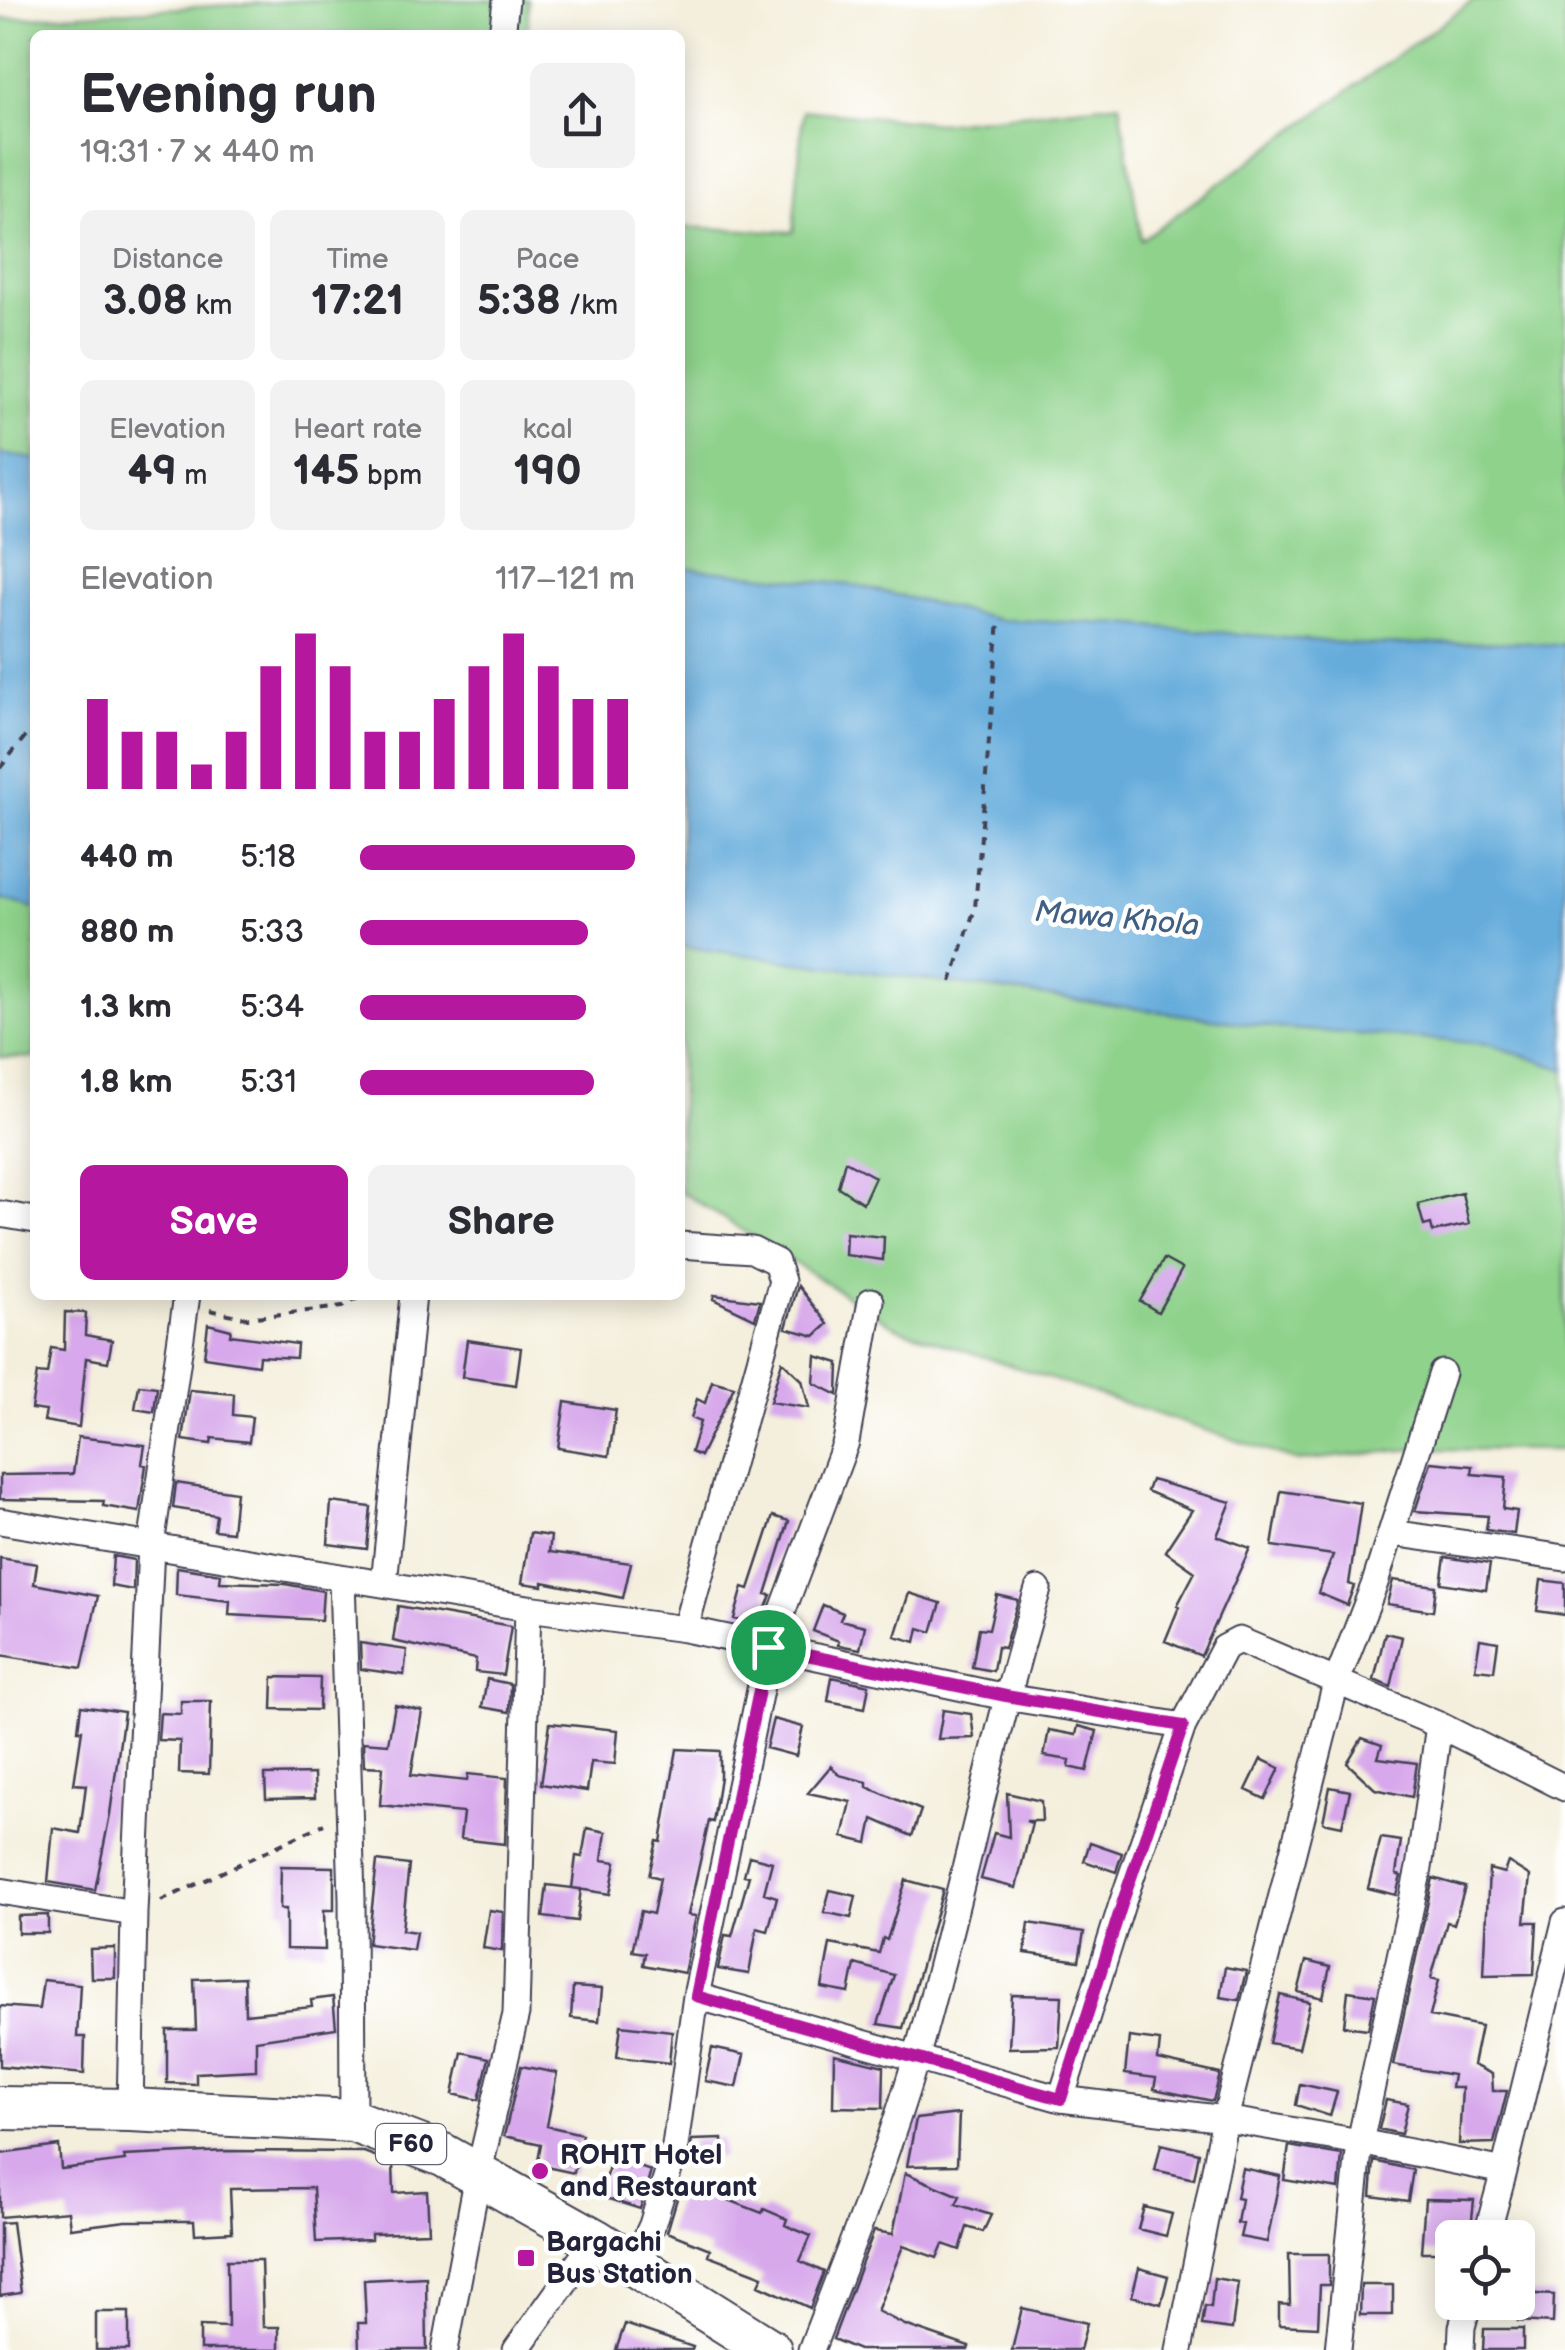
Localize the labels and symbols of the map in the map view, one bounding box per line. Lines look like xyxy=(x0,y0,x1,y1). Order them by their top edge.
water label: Mawa Khola xyxy=(1033,894,1201,944)
pin xyxy=(726,1605,811,1690)
road number: F60 xyxy=(376,2124,446,2164)
place label: ROHIT Hotel and Restaurant xyxy=(560,2139,757,2204)
marker: ROHIT Hotel and Restaurant xyxy=(529,2160,551,2182)
place label: Bargachi Bus Station xyxy=(546,2226,693,2291)
marker: Bargachi Bus Station xyxy=(515,2247,537,2269)

